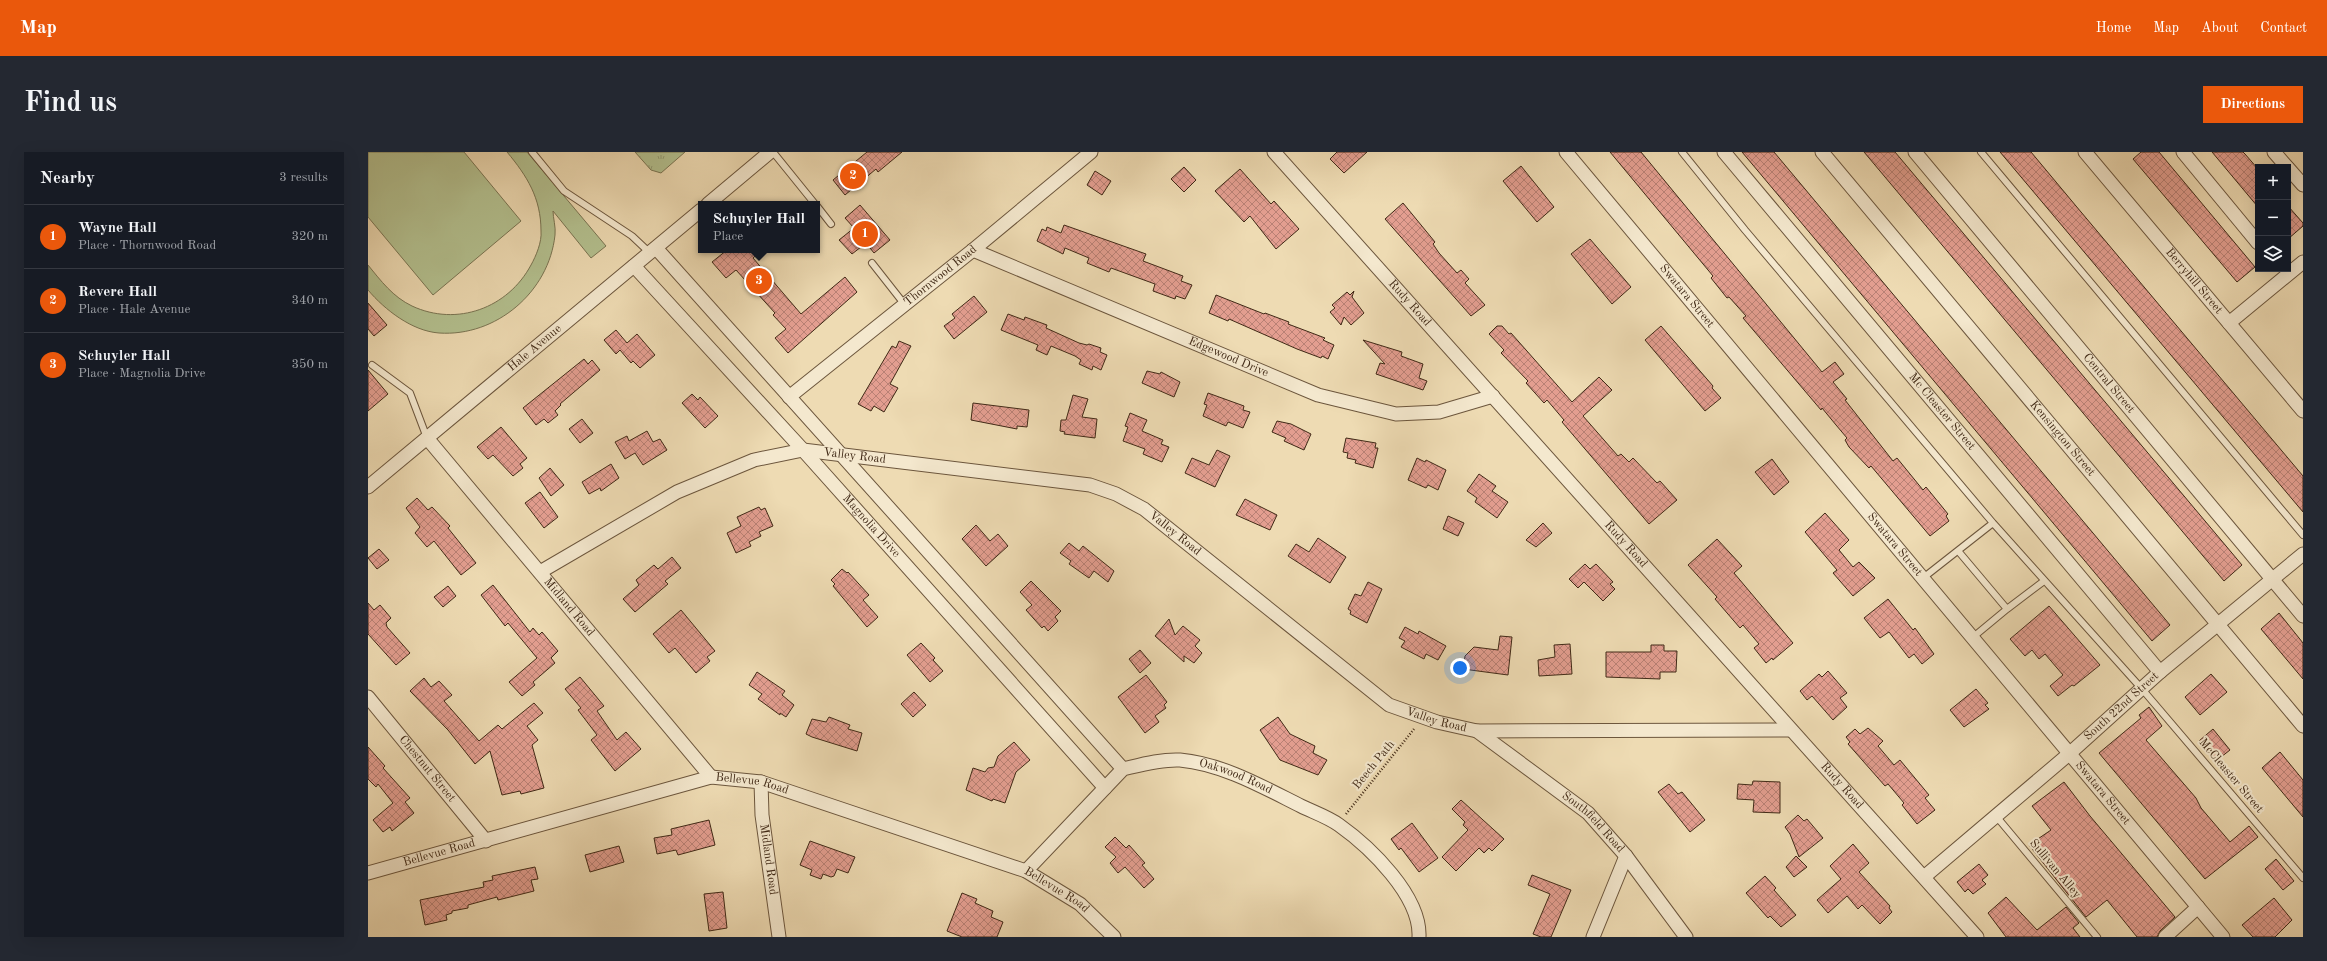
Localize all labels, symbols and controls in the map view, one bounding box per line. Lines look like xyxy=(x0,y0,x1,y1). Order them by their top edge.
text: Map xyxy=(20,19,57,38)
text: Home xyxy=(2096,21,2131,35)
text: Map xyxy=(2153,21,2179,35)
text: About xyxy=(2201,21,2238,35)
text: Contact xyxy=(2260,21,2307,35)
button: Directions xyxy=(2203,86,2303,123)
text: Find us xyxy=(24,90,117,118)
pin: 2 xyxy=(840,161,866,191)
map controls xyxy=(2255,164,2291,272)
button: + xyxy=(2255,164,2291,200)
text: Nearby xyxy=(40,170,95,187)
text: 3 results xyxy=(279,171,328,184)
button: − xyxy=(2255,200,2291,236)
popup xyxy=(698,201,820,253)
text: Schuyler Hall xyxy=(713,212,805,227)
pin: 1 xyxy=(852,219,878,249)
text: Wayne Hall xyxy=(78,221,157,236)
text: 1 xyxy=(49,230,57,243)
text: 320 m xyxy=(291,230,328,243)
text: Place xyxy=(713,230,743,243)
button: layers xyxy=(2255,236,2291,272)
text: Place · Thornwood Road xyxy=(78,239,216,252)
street label: Thornwood Road xyxy=(902,243,979,309)
street label: Berryhill Street xyxy=(2163,246,2225,316)
street label: Swatara Street xyxy=(1657,262,1716,330)
pin: 3 xyxy=(746,266,772,296)
street label: Rudy Road xyxy=(1386,278,1433,329)
text: Revere Hall xyxy=(78,285,157,300)
text: 2 xyxy=(49,294,57,307)
text: 340 m xyxy=(291,294,328,307)
text: Place · Hale Avenue xyxy=(78,303,190,316)
street label: Hale Avenue xyxy=(506,322,564,374)
street label: Edgewood Drive xyxy=(1187,335,1271,380)
text: Schuyler Hall xyxy=(78,349,170,364)
street label: Central Street xyxy=(2081,352,2137,416)
text: 3 xyxy=(49,358,57,371)
text: 350 m xyxy=(291,358,328,371)
text: Place · Magnolia Drive xyxy=(78,367,205,380)
street label: Mc Cleaster Street xyxy=(1906,371,1977,453)
street label: Kensington Street xyxy=(2027,399,2097,479)
street label: Valley Road xyxy=(823,447,886,466)
street label: Magnolia Drive xyxy=(840,493,902,560)
street label: Valley Road xyxy=(1147,509,1203,558)
street label: Swatara Street xyxy=(1865,511,1924,579)
street label: Rudy Road xyxy=(1602,519,1649,570)
street label: Midland Road xyxy=(541,576,597,639)
your location xyxy=(1450,658,1470,678)
street label: South 22nd Street xyxy=(2082,670,2161,743)
street label: Valley Road xyxy=(1404,705,1468,734)
street label: Chestnut Street xyxy=(396,733,458,804)
street label: McCleaster Street xyxy=(2197,737,2265,815)
street label: Beech Path xyxy=(1351,738,1397,792)
street label: Oakwood Road xyxy=(1198,757,1274,796)
street label: Swatara Street xyxy=(2073,759,2132,827)
street label: Rudy Road xyxy=(1818,760,1865,811)
street label: Bellevue Road xyxy=(715,771,790,797)
street label: Southfield Road xyxy=(1559,790,1626,855)
street label: Midland Road xyxy=(757,823,779,896)
street label: Bellevue Road xyxy=(402,837,477,869)
street label: Sullivan Alley xyxy=(2027,837,2083,901)
street label: Bellevue Road xyxy=(1022,865,1091,915)

